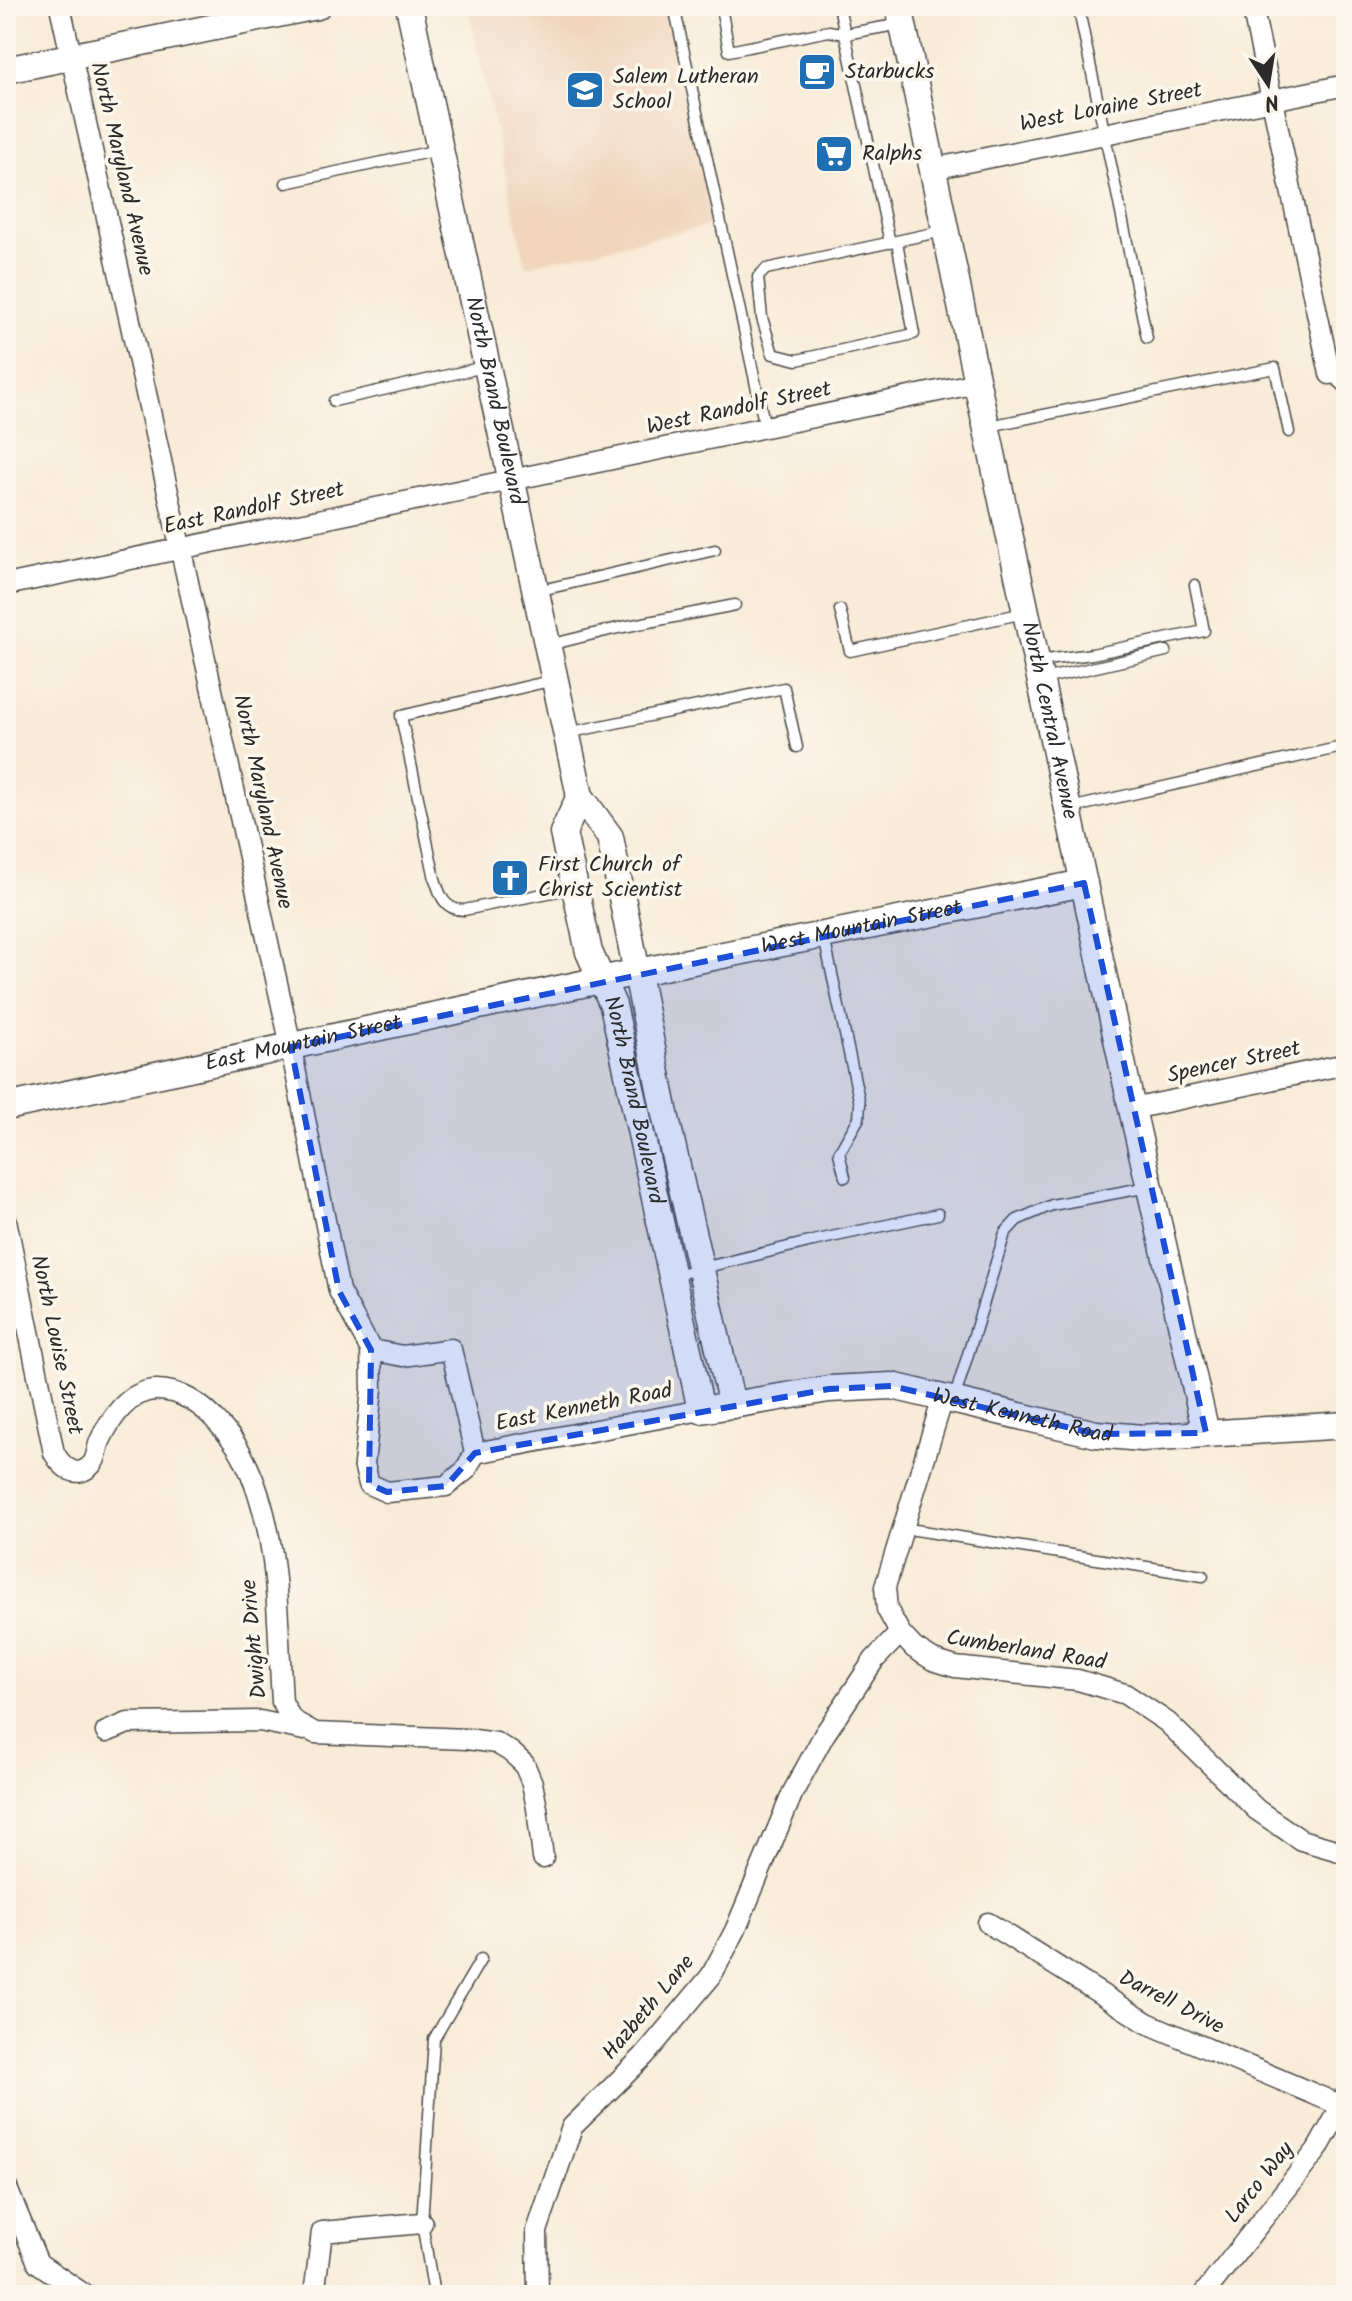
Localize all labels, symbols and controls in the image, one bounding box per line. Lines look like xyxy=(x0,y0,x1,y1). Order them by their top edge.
north arrow xyxy=(1228,44,1308,124)
cafe icon: Starbucks xyxy=(796,51,838,93)
place label: Starbucks xyxy=(845,55,935,90)
street label: North Maryland Avenue xyxy=(79,59,163,280)
place label: Salem Lutheran School xyxy=(613,60,759,120)
school or university icon: Salem Lutheran School xyxy=(564,69,606,111)
street label: West Loraine Street xyxy=(1017,73,1206,143)
text: N xyxy=(1261,83,1282,120)
supermarket icon: Ralphs xyxy=(813,133,855,175)
place label: Ralphs xyxy=(862,137,923,172)
street label: North Brand Boulevard xyxy=(455,293,534,509)
street label: West Randolf Street xyxy=(643,372,835,446)
street label: East Randolf Street xyxy=(160,473,348,545)
street label: North Central Avenue xyxy=(1011,618,1087,823)
street label: North Maryland Avenue xyxy=(222,691,302,913)
place label: First Church of Christ Scientist xyxy=(538,848,683,908)
church icon: First Church of Christ Scientist xyxy=(489,857,531,899)
street label: West Mountain Street xyxy=(758,890,965,965)
street label: North Brand Boulevard xyxy=(593,990,674,1209)
street label: East Mountain Street xyxy=(202,1005,405,1082)
street label: Spencer Street xyxy=(1164,1032,1304,1094)
street label: North Louise Street xyxy=(20,1252,92,1439)
street label: East Kenneth Road xyxy=(493,1374,676,1442)
street label: West Kenneth Road xyxy=(929,1379,1115,1453)
street label: Dwight Drive xyxy=(232,1578,278,1700)
street label: Cumberland Road xyxy=(944,1621,1109,1681)
street label: Hazbeth Lane xyxy=(594,1947,704,2069)
street label: Darrell Drive xyxy=(1112,1961,1230,2045)
street label: Larco Way xyxy=(1217,2134,1304,2232)

